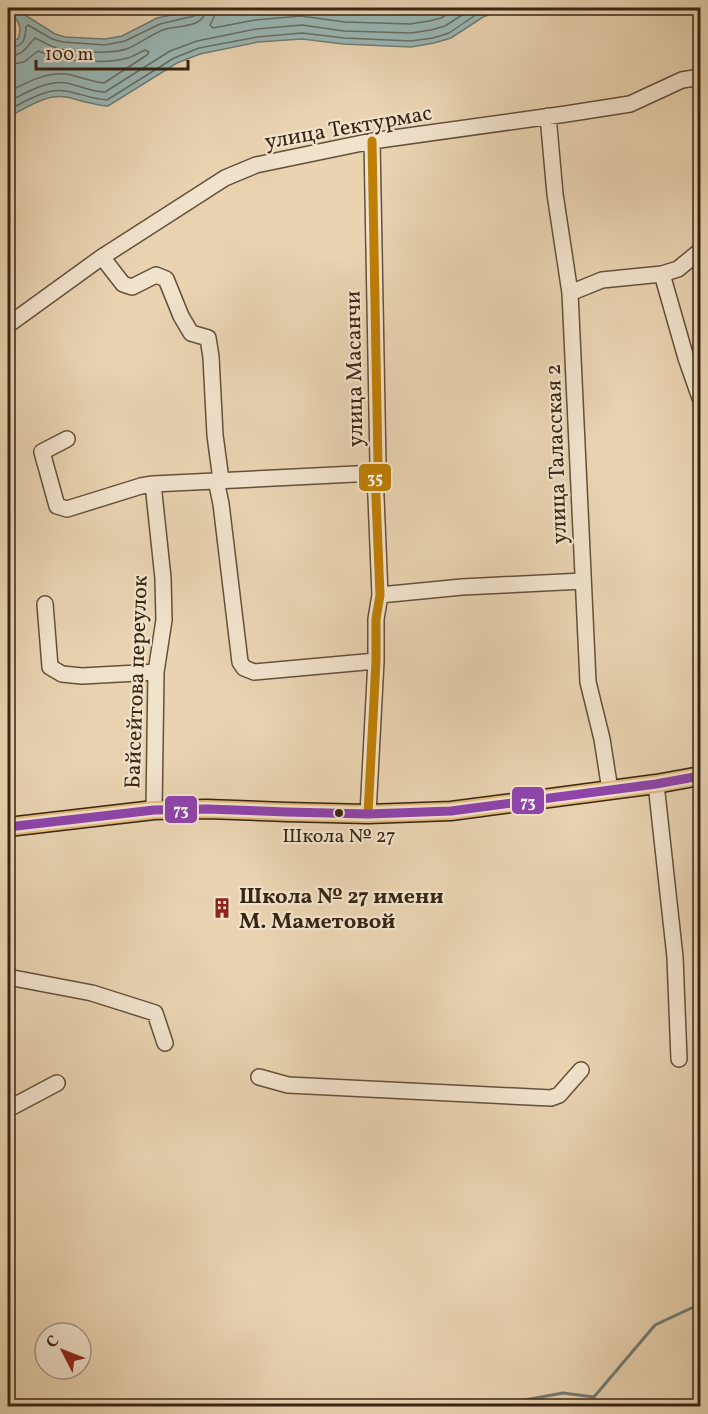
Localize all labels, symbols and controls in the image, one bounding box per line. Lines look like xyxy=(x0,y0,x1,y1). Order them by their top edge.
scale bar xyxy=(36,33,188,71)
text: 100 m xyxy=(45,43,94,68)
street label: улица Тектурмас xyxy=(262,98,435,158)
street label: улица Масанчи xyxy=(339,290,372,447)
street label: улица Таласская 2 xyxy=(539,363,576,545)
line badge: 35 xyxy=(358,463,392,492)
text: 35 xyxy=(367,468,383,490)
street label: Байсейтова переулок xyxy=(118,575,157,789)
line badge: 73 xyxy=(511,786,545,815)
text: 73 xyxy=(520,792,536,814)
line badge: 73 xyxy=(164,795,198,824)
text: 73 xyxy=(173,800,189,822)
marker: Школа № 27 xyxy=(333,807,345,819)
place label: Школа № 27 xyxy=(282,823,396,851)
place label: Школа № 27 имени М. Маметовой xyxy=(239,882,444,938)
building icon: Школа № 27 имени М. Маметовой xyxy=(210,896,234,920)
north arrow xyxy=(33,1321,93,1381)
text: С xyxy=(42,1331,65,1353)

